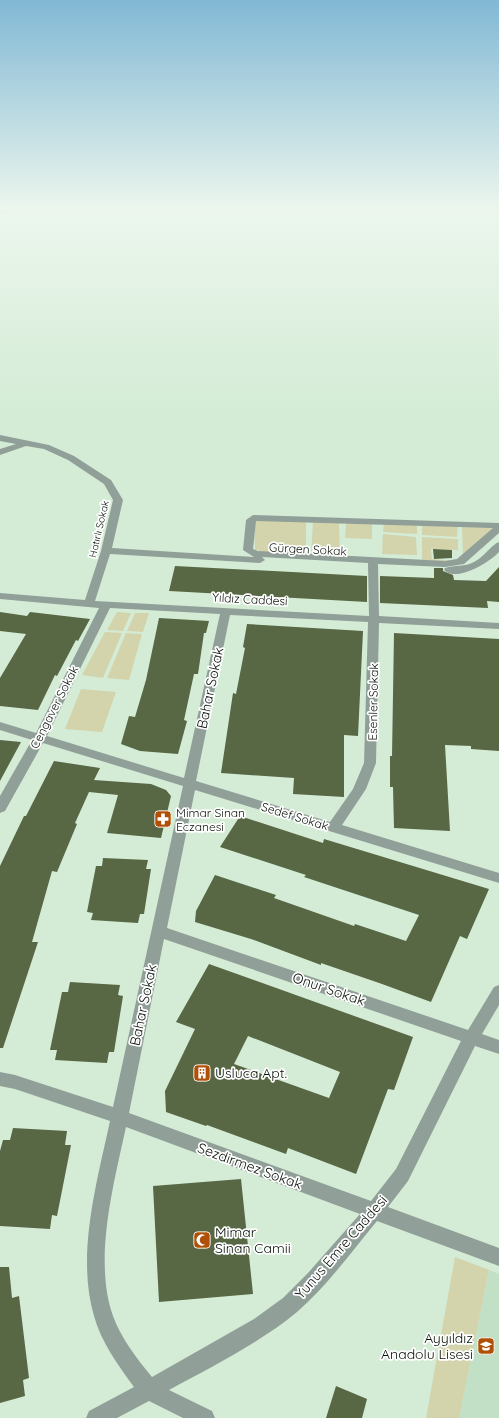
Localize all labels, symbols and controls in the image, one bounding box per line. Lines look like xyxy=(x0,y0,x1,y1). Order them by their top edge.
street label: Hatırlı Sokak xyxy=(86,499,112,559)
street label: Gürgen Sokak xyxy=(269,539,347,559)
street label: Yıldız Caddesi xyxy=(212,590,288,608)
street label: Bahar Sokak xyxy=(193,646,227,730)
street label: Cengaver Sokak xyxy=(27,663,81,751)
street label: Esenler Sokak xyxy=(365,663,381,741)
street label: Sedef Sokak xyxy=(260,799,330,833)
place label: Mimar Sinan Eczanesi xyxy=(176,805,245,834)
pharmacy icon: Mimar Sinan Eczanesi xyxy=(153,809,173,829)
street label: Bahar Sokak xyxy=(126,963,160,1047)
street label: Onur Sokak xyxy=(290,968,368,1010)
building icon: Usluca Apt. xyxy=(192,1063,212,1083)
place label: Usluca Apt. xyxy=(215,1064,287,1082)
street label: Sezdirmez Sokak xyxy=(195,1139,305,1193)
street label: Yunus Emre Caddesi xyxy=(291,1191,391,1303)
place label: Mimar Sinan Camii xyxy=(215,1223,291,1257)
mosque icon: Mimar Sinan Camii xyxy=(192,1230,212,1250)
place label: Ayyıldız Anadolu Lisesi xyxy=(381,1329,473,1363)
school or university icon: Ayyıldız Anadolu Lisesi xyxy=(476,1336,496,1356)

